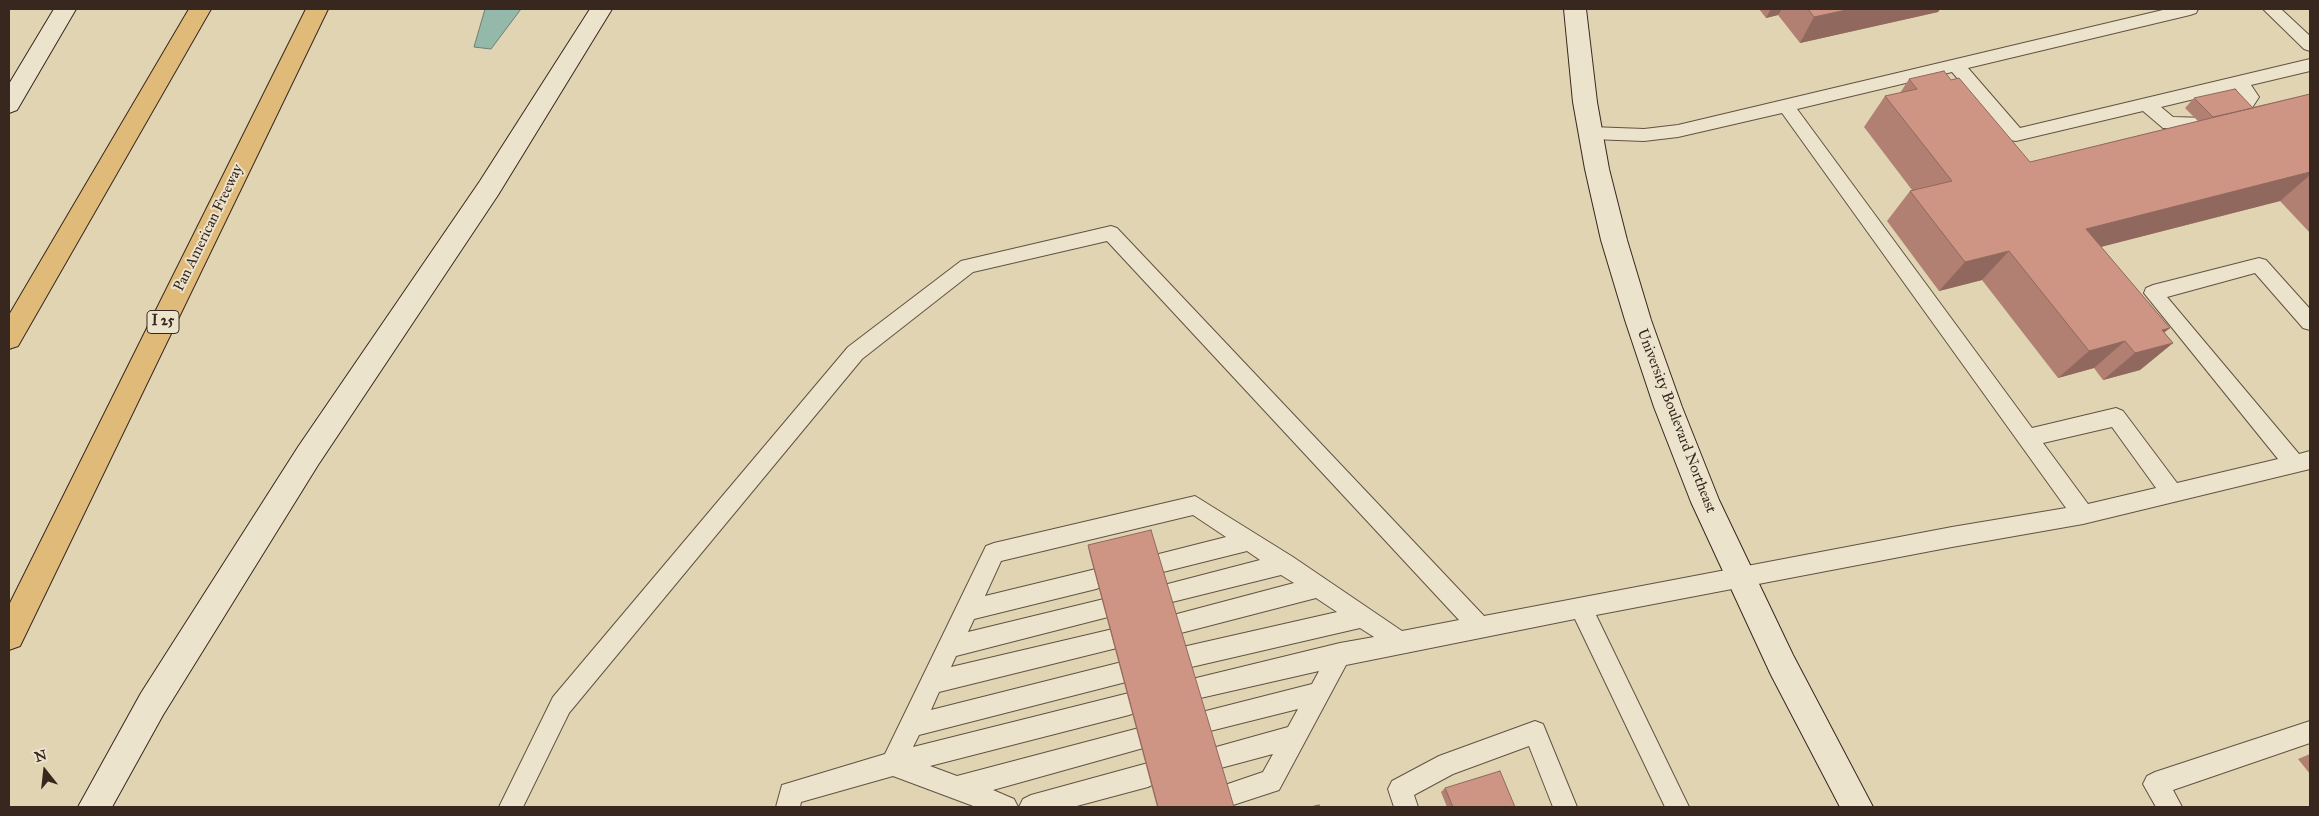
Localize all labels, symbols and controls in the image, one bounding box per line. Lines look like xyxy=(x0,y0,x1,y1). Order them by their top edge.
street label: Pan American Freeway xyxy=(170,162,248,294)
road number: I 25 xyxy=(147,311,179,334)
street label: University Boulevard Northeast xyxy=(1633,326,1719,516)
north arrow xyxy=(20,746,70,796)
text: N xyxy=(33,746,49,766)

